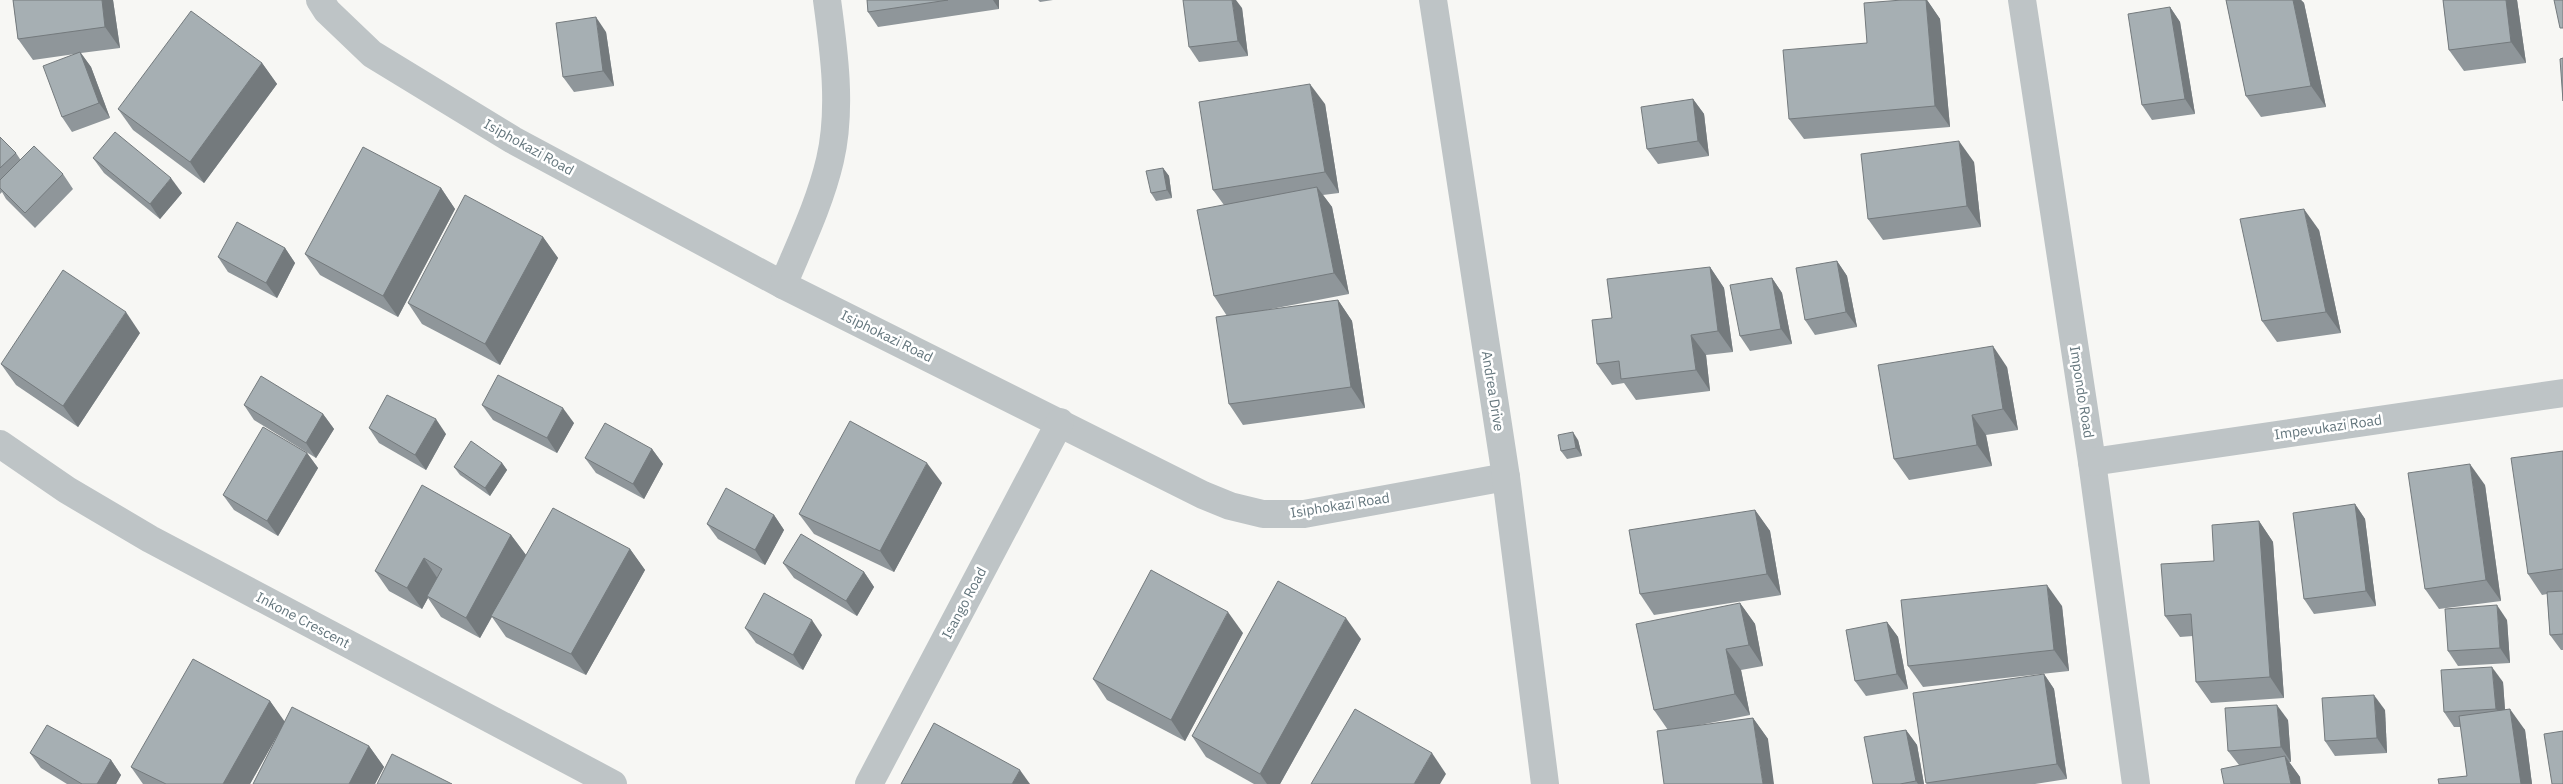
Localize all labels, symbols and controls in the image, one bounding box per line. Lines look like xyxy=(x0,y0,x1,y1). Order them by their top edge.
street label: Isiphokazi Road xyxy=(481,115,577,179)
street label: Isiphokazi Road xyxy=(838,306,936,366)
street label: Impondo Road xyxy=(2066,345,2098,439)
street label: Andrea Drive xyxy=(1478,350,1508,433)
street label: Impevukazi Road xyxy=(2273,411,2383,443)
street label: Isiphokazi Road xyxy=(1289,488,1391,522)
street label: Isango Road xyxy=(938,564,990,642)
street label: Inkone Crescent xyxy=(253,588,353,652)

